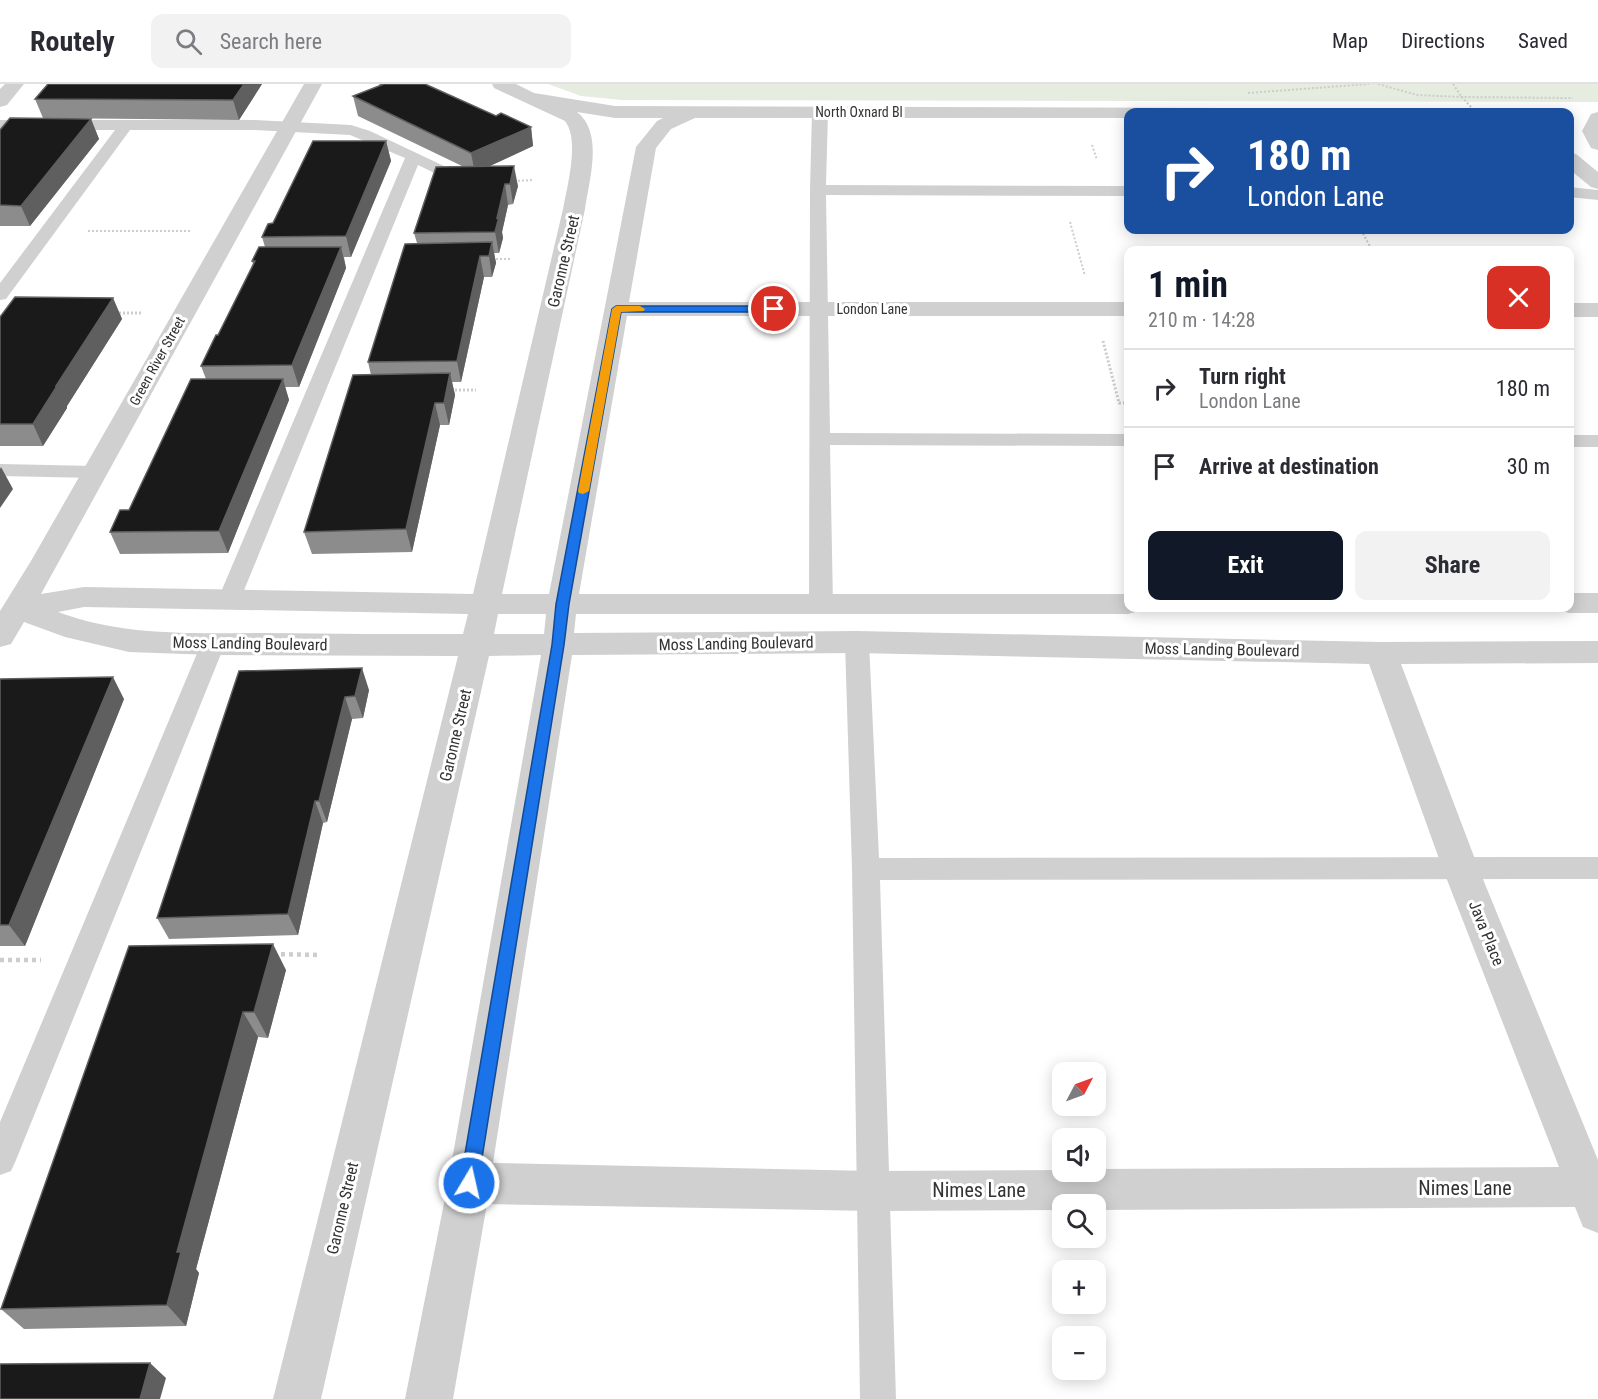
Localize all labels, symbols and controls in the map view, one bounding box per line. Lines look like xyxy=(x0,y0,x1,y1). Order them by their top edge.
search box xyxy=(151,14,571,68)
text: Routely xyxy=(30,25,115,58)
icon: search xyxy=(172,25,205,58)
text: Search here xyxy=(220,29,322,54)
text: Map xyxy=(1332,29,1368,53)
text: Directions xyxy=(1401,29,1485,53)
text: Saved xyxy=(1518,29,1568,53)
street label: North Oxnard Bl xyxy=(815,104,903,120)
text: 180 m xyxy=(1247,131,1352,180)
icon: right xyxy=(1148,132,1226,210)
text: London Lane xyxy=(1247,181,1384,213)
street label: Garonne Street xyxy=(544,213,583,309)
text: 1 min xyxy=(1148,264,1228,306)
button: close xyxy=(1487,266,1550,329)
pin xyxy=(748,283,799,334)
icon: arrive xyxy=(757,292,790,325)
street label: London Lane xyxy=(836,301,908,317)
text: 210 m · 14:28 xyxy=(1148,308,1255,332)
street label: Green River Street xyxy=(126,314,188,408)
text: Turn right xyxy=(1199,364,1286,389)
icon: right xyxy=(1148,372,1181,405)
text: 180 m xyxy=(1496,376,1550,401)
text: London Lane xyxy=(1199,389,1301,413)
icon: arrive xyxy=(1148,450,1181,483)
text: Arrive at destination xyxy=(1199,454,1379,479)
text: 30 m xyxy=(1507,454,1550,479)
button: Exit xyxy=(1148,531,1343,600)
button: Share xyxy=(1355,531,1550,600)
street label: Moss Landing Boulevard xyxy=(172,633,328,654)
street label: Moss Landing Boulevard xyxy=(658,633,814,654)
street label: Moss Landing Boulevard xyxy=(1144,639,1300,660)
street label: Garonne Street xyxy=(436,687,475,783)
street label: Java Place xyxy=(1465,898,1508,968)
north arrow xyxy=(1052,1062,1106,1116)
map controls xyxy=(1052,1062,1106,1380)
button: sound xyxy=(1052,1128,1106,1182)
position arrow xyxy=(437,1151,501,1215)
street label: Garonne Street xyxy=(323,1160,362,1256)
street label: Nimes Lane xyxy=(1418,1176,1512,1200)
street label: Nimes Lane xyxy=(932,1178,1026,1202)
button: search xyxy=(1052,1194,1106,1248)
button: + xyxy=(1052,1260,1106,1314)
button: − xyxy=(1052,1326,1106,1380)

